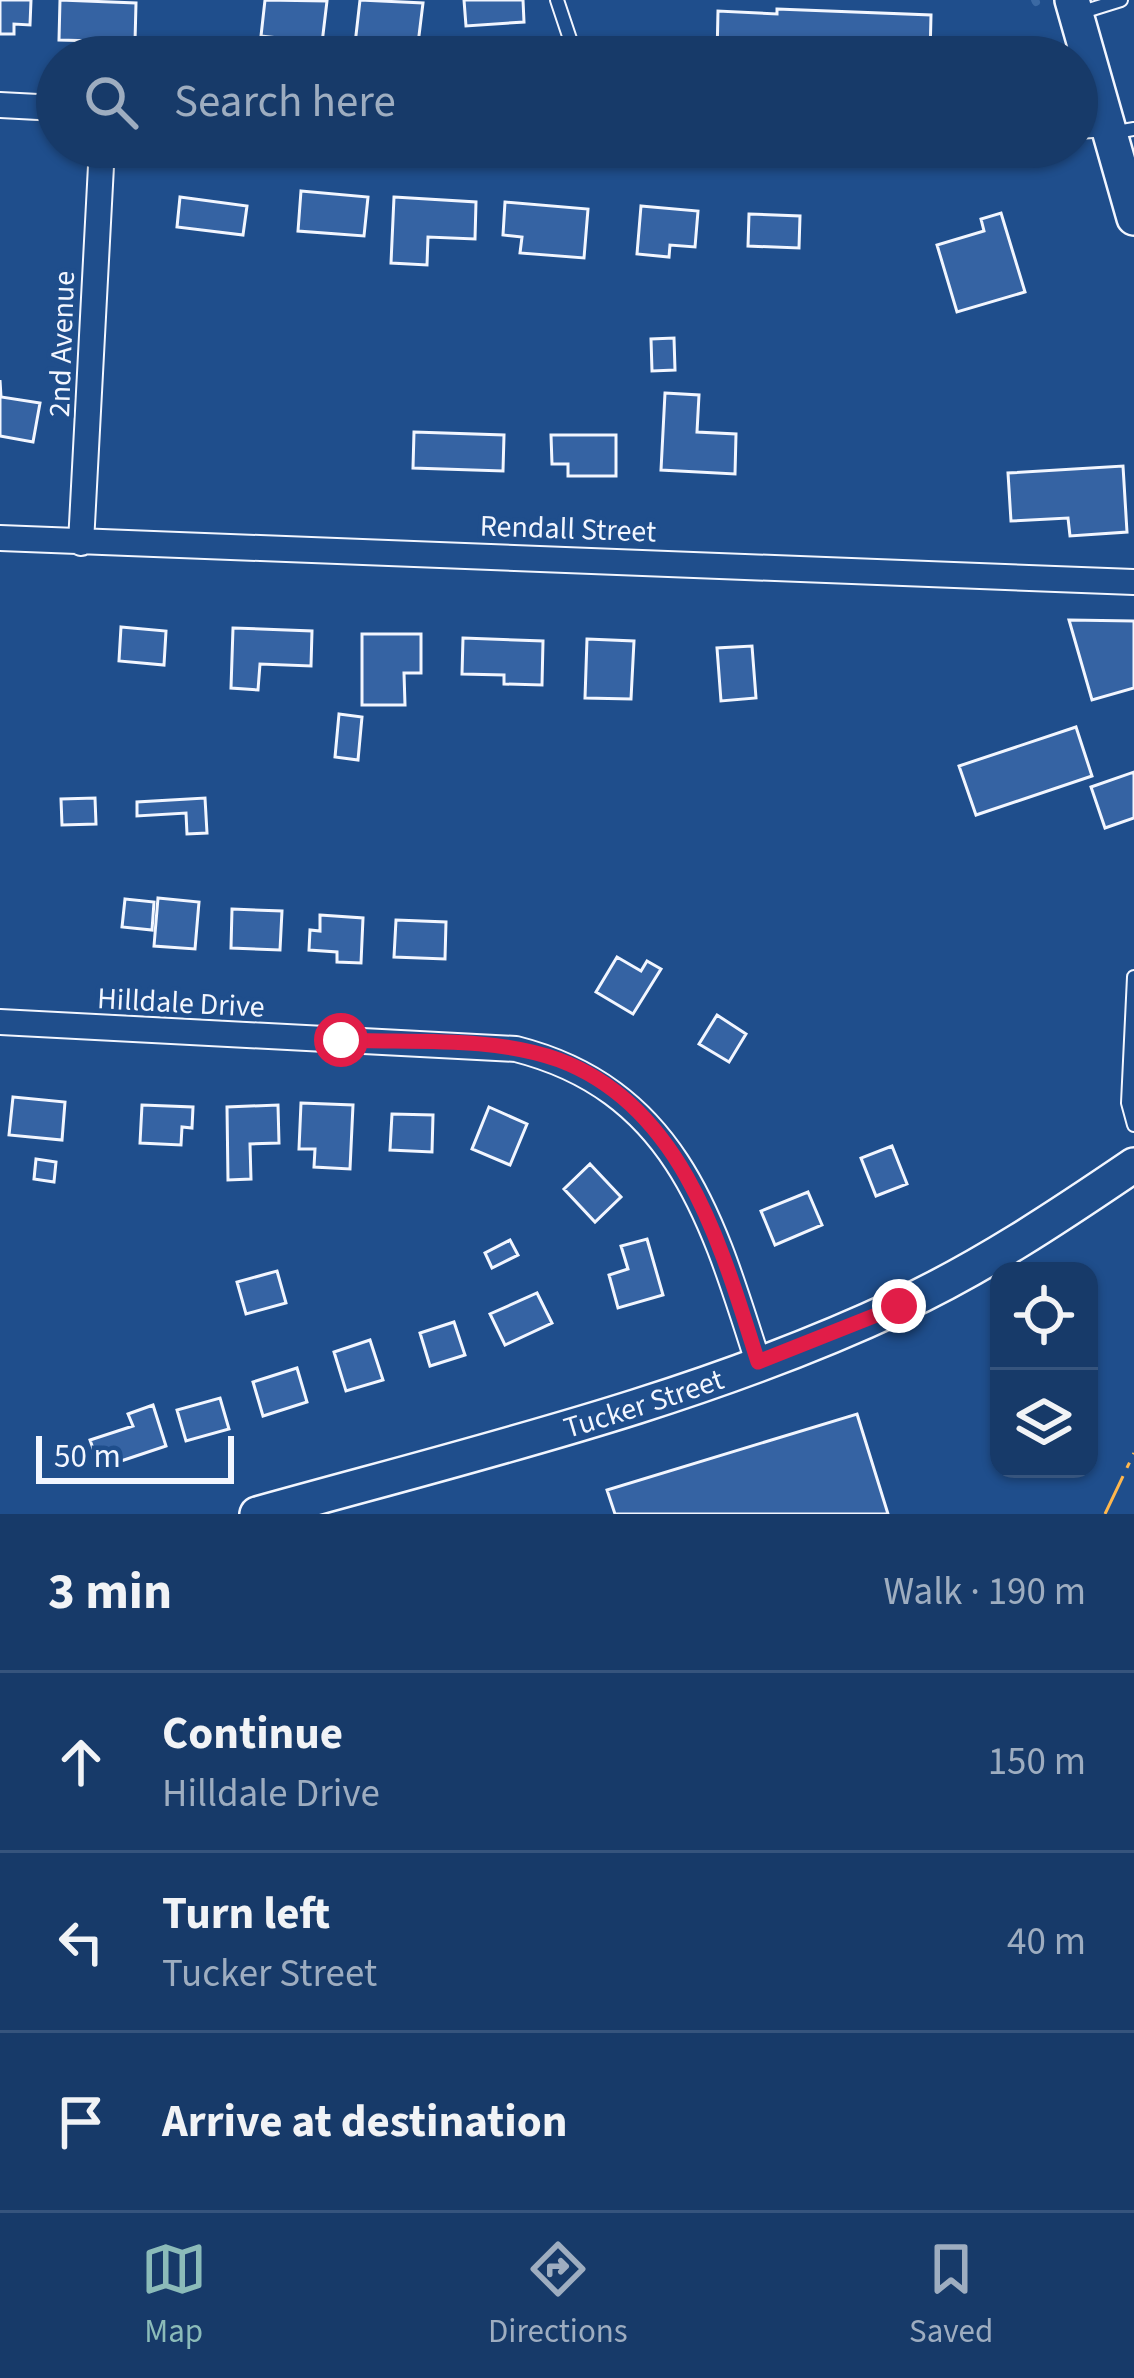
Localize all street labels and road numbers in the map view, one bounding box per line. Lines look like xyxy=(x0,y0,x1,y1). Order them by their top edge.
street label: 2nd Avenue xyxy=(38,270,86,418)
street label: Rendall Street xyxy=(479,504,657,554)
street label: Hilldale Drive xyxy=(96,977,266,1029)
street label: Tucker Street xyxy=(558,1358,729,1449)

